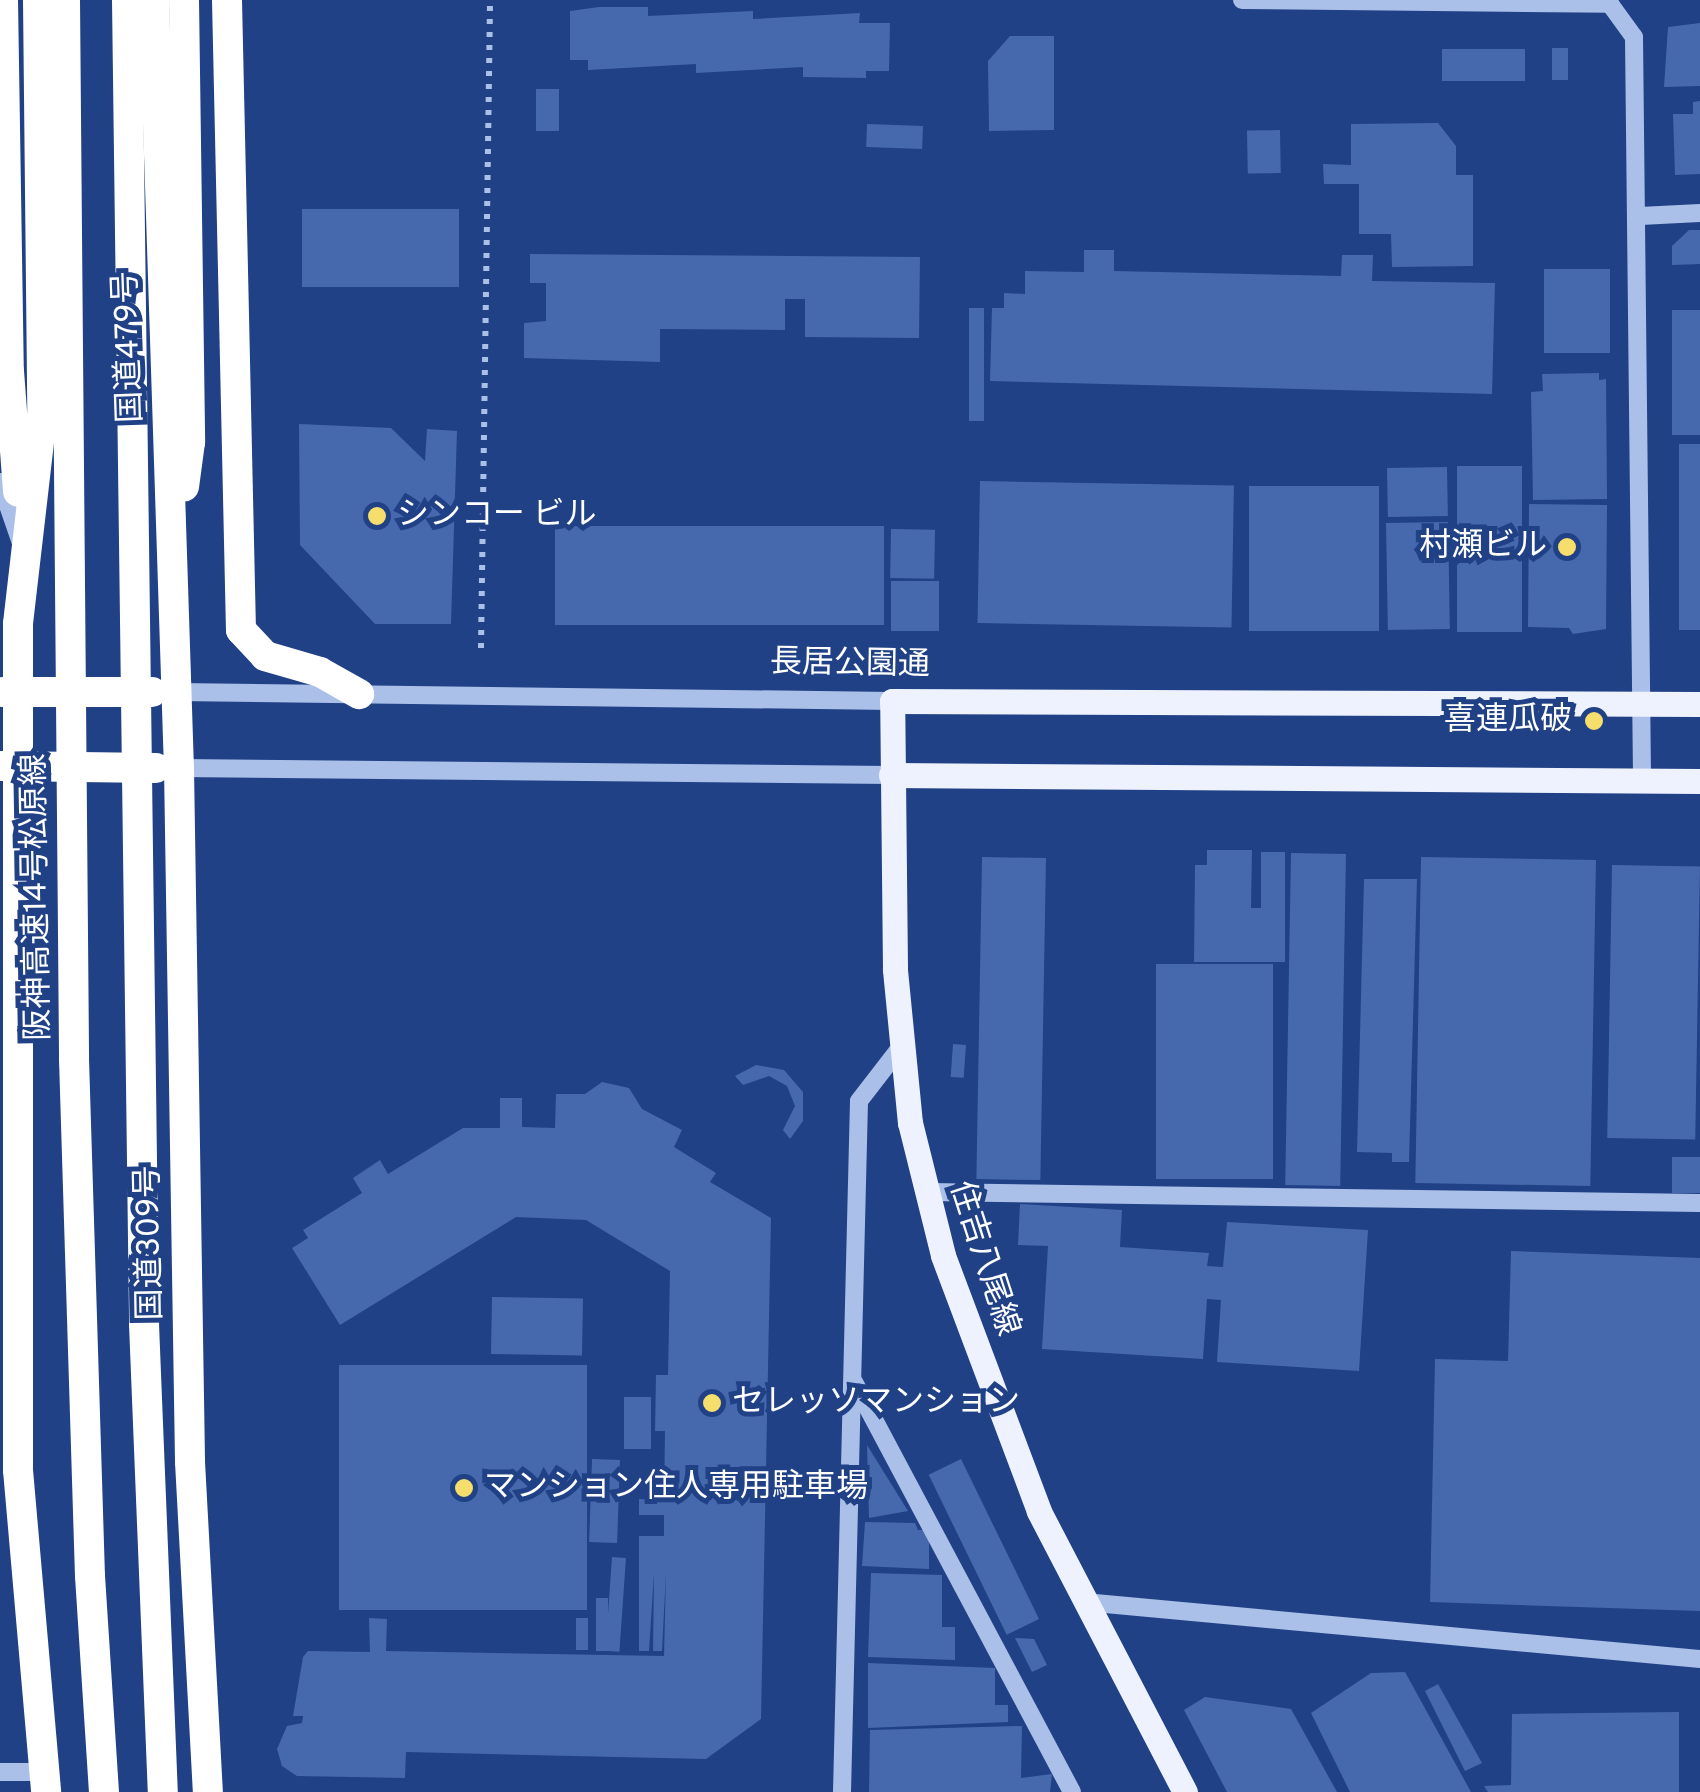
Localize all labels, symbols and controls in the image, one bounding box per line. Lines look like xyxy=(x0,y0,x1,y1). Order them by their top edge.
street label: 国道479号 xyxy=(108,271,152,423)
place label: シンコー ビル xyxy=(397,497,597,535)
marker: シンコー ビル xyxy=(366,505,388,527)
place label: 村瀬ビル xyxy=(1419,528,1547,566)
marker: 村瀬ビル xyxy=(1556,536,1578,558)
street label: 長居公園通 xyxy=(770,644,930,686)
place label: 喜連瓜破 xyxy=(1444,702,1572,740)
marker: 喜連瓜破 xyxy=(1581,708,1607,734)
street label: 阪神高速14号松原線 xyxy=(16,753,60,1041)
street label: 国道309号 xyxy=(130,1165,172,1321)
street label: 住吉八尾線 xyxy=(940,1177,1026,1341)
place label: セレッソマンション xyxy=(732,1384,1020,1422)
marker: セレッソマンション xyxy=(701,1392,723,1414)
place label: マンション住人専用駐車場 xyxy=(484,1469,868,1507)
marker: マンション住人専用駐車場 xyxy=(453,1477,475,1499)

